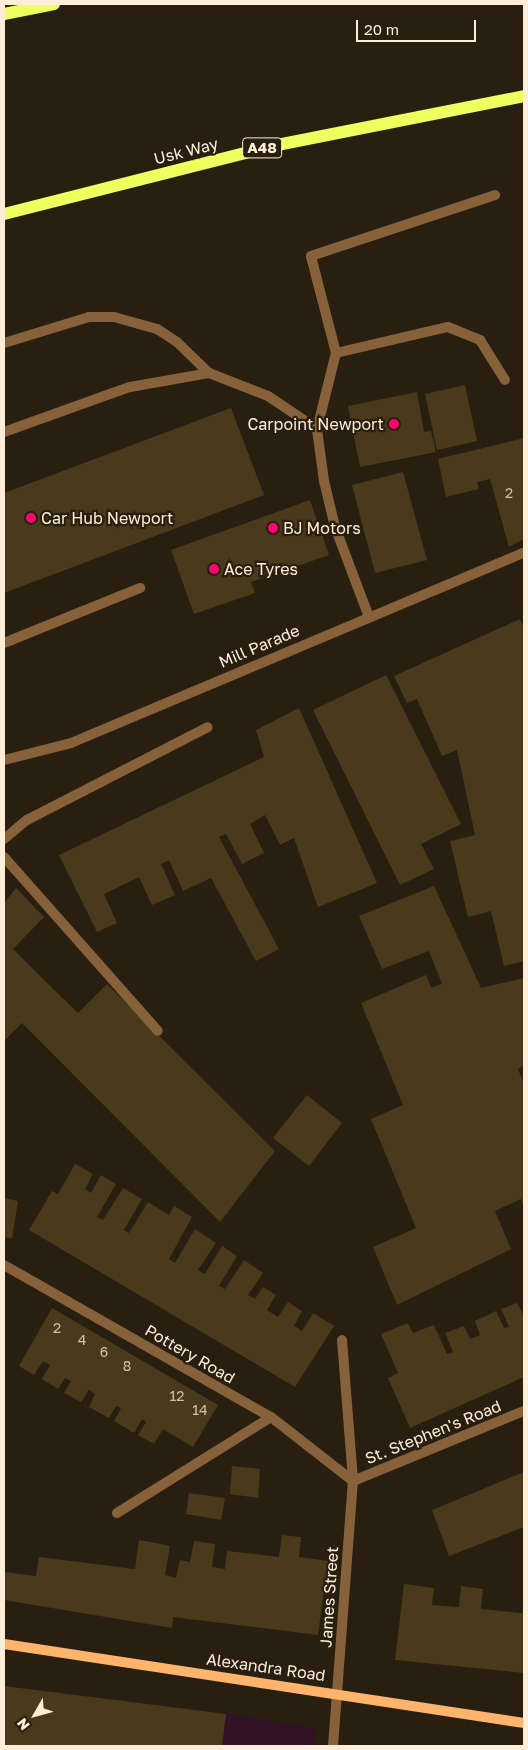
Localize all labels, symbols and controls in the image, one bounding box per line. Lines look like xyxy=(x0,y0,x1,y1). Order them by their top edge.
scale bar xyxy=(358,10,478,42)
text: 20 m xyxy=(364,20,399,38)
street label: Usk Way xyxy=(152,134,220,168)
road number: A48 xyxy=(242,136,282,160)
place label: Carpoint Newport xyxy=(247,414,384,434)
marker: Carpoint Newport xyxy=(388,418,400,430)
house number: 2 xyxy=(505,485,513,501)
place label: Car Hub Newport xyxy=(41,508,173,528)
marker: Car Hub Newport xyxy=(25,512,37,524)
place label: BJ Motors xyxy=(283,518,361,538)
marker: BJ Motors xyxy=(267,522,279,534)
place label: Ace Tyres xyxy=(224,559,298,579)
marker: Ace Tyres xyxy=(208,563,220,575)
street label: Mill Parade xyxy=(216,620,302,672)
house number: 2 xyxy=(53,1320,61,1336)
street label: Pottery Road xyxy=(142,1321,238,1387)
house number: 4 xyxy=(78,1332,86,1348)
house number: 6 xyxy=(100,1344,108,1360)
house number: 8 xyxy=(123,1358,131,1374)
house number: 12 xyxy=(170,1388,184,1404)
street label: St. Stephen's Road xyxy=(362,1396,504,1468)
house number: 14 xyxy=(192,1402,208,1418)
street label: James Street xyxy=(316,1546,342,1648)
street label: Alexandra Road xyxy=(205,1649,327,1685)
north arrow xyxy=(10,1690,60,1740)
text: N xyxy=(13,1715,33,1734)

